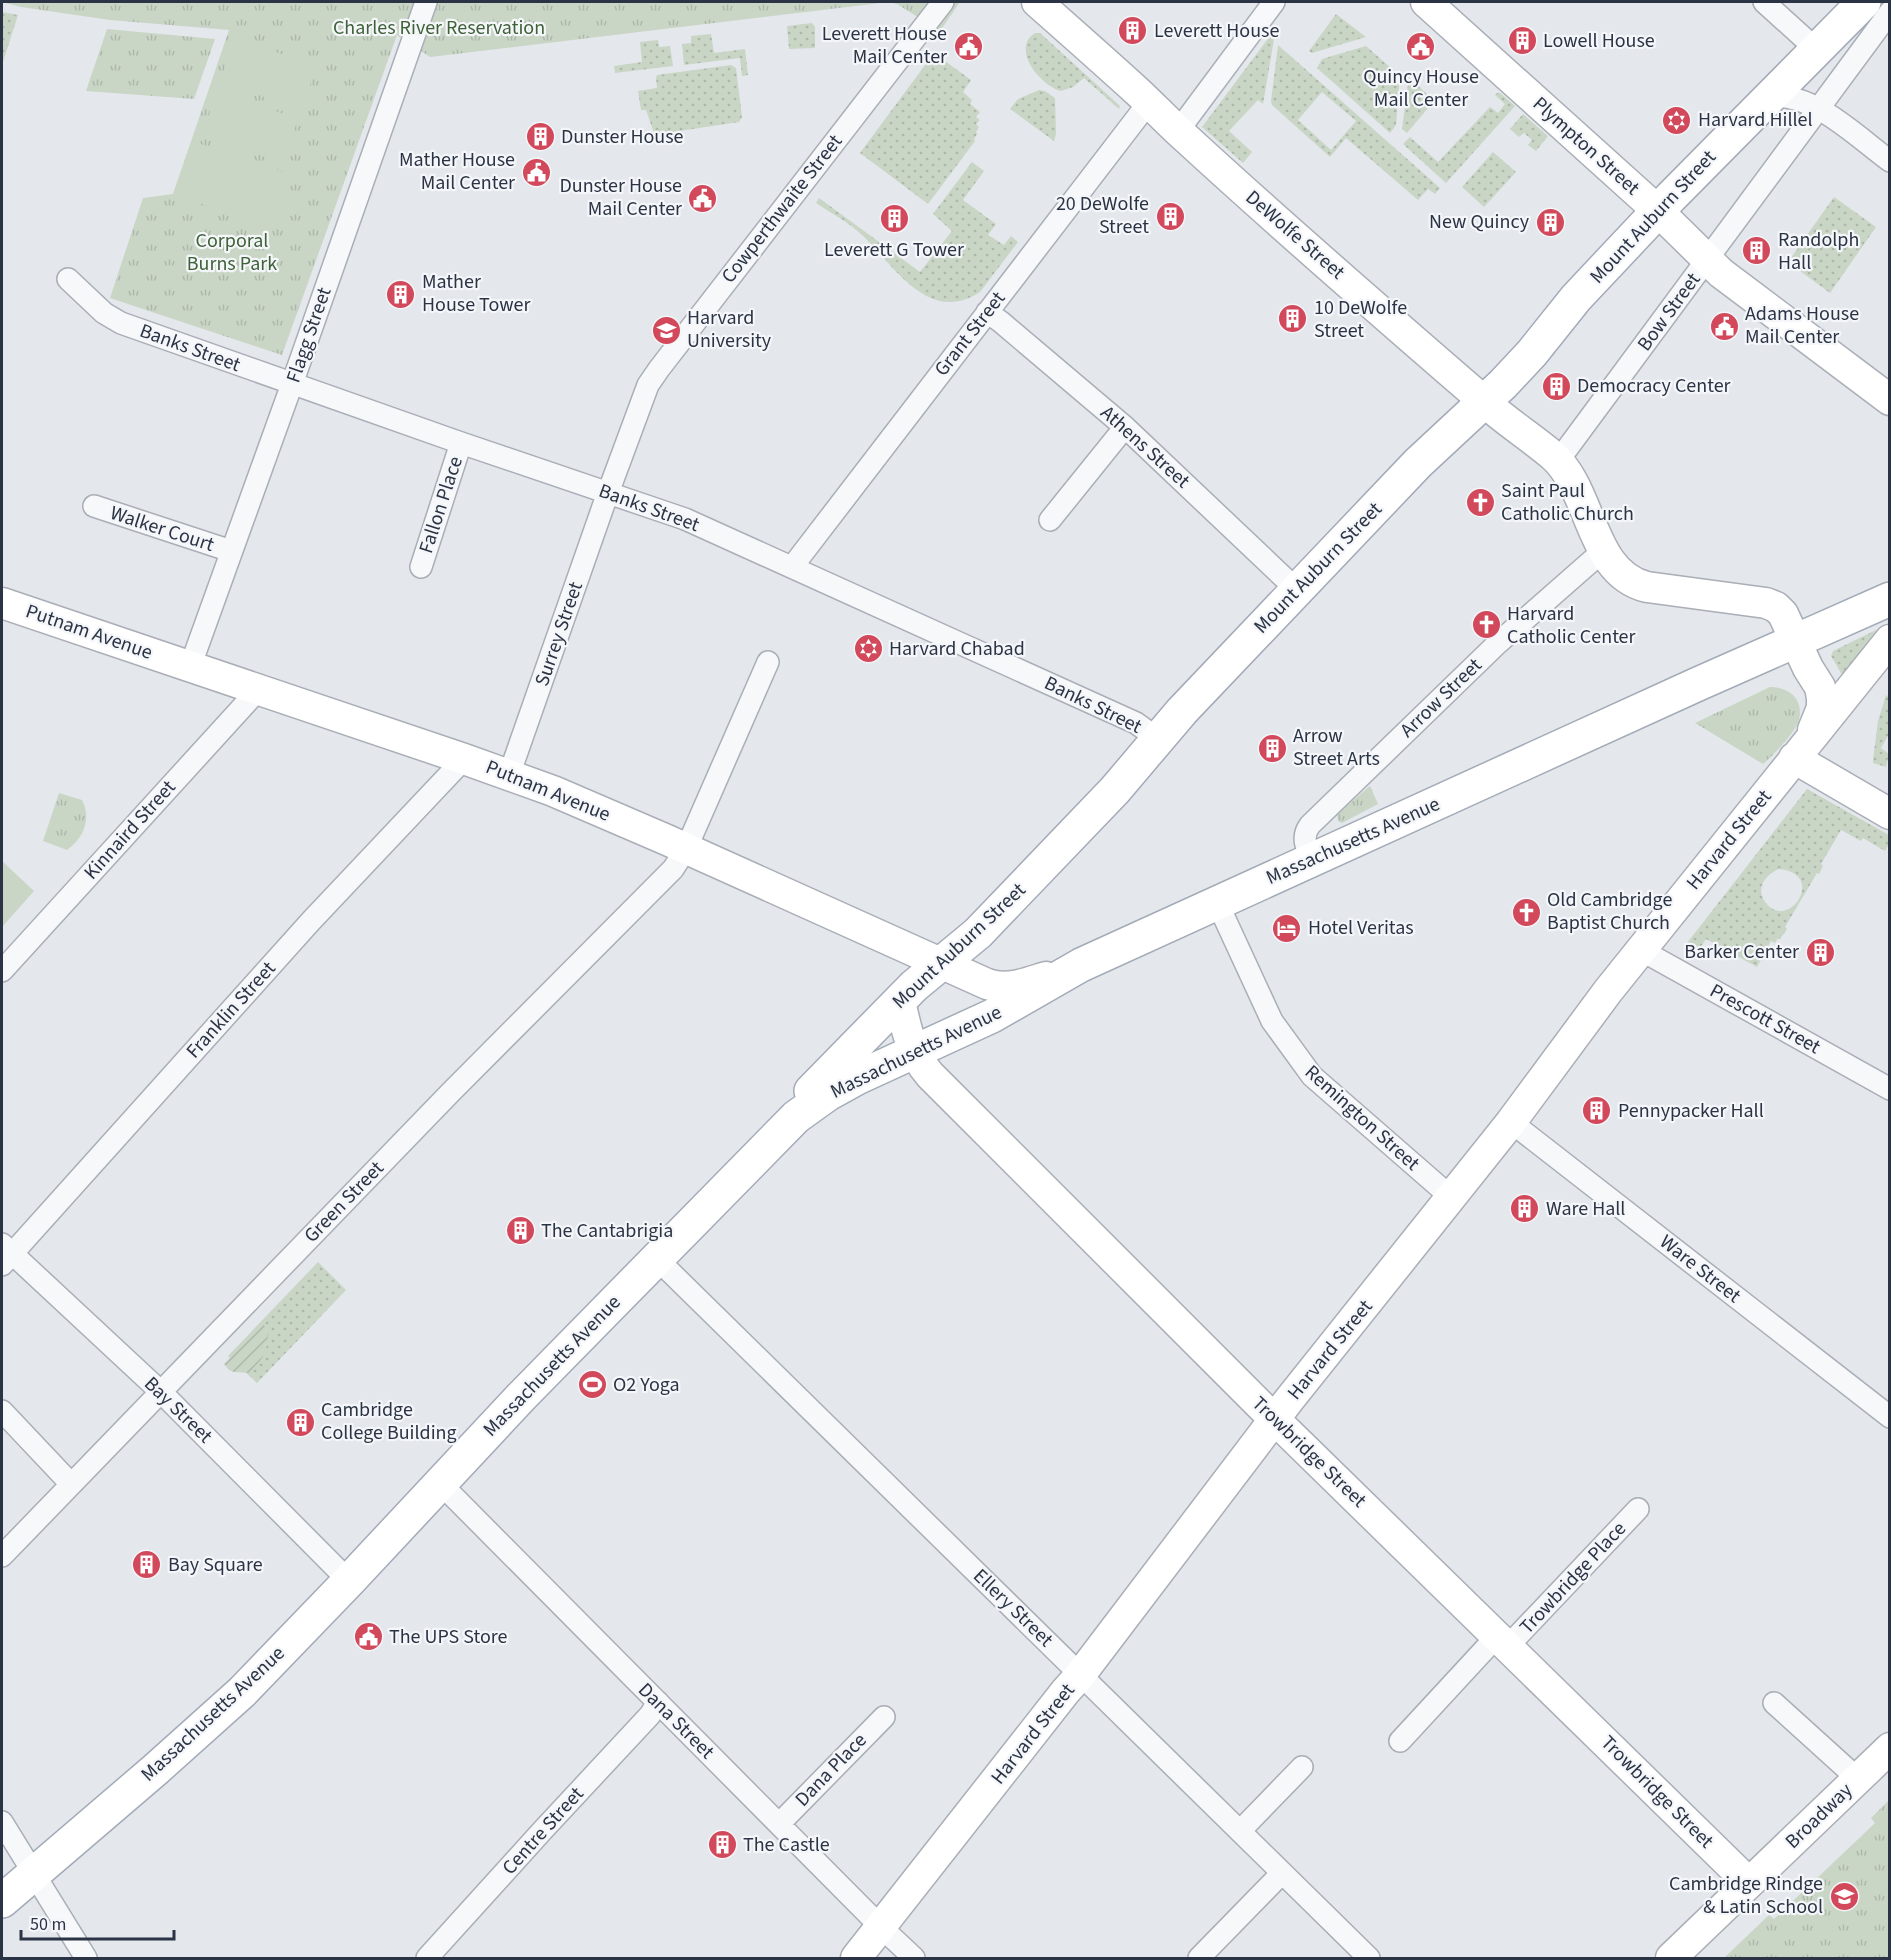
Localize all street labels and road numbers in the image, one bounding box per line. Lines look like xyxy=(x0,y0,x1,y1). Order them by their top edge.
street label: Plympton Street xyxy=(1526,90,1646,202)
street label: Cowperthwaite Street xyxy=(715,129,849,289)
street label: Mount Auburn Street xyxy=(1584,144,1723,290)
street label: DeWolfe Street xyxy=(1239,184,1351,286)
street label: Bow Street xyxy=(1631,267,1707,357)
street label: Flagg Street xyxy=(280,283,338,387)
street label: Grant Street xyxy=(928,286,1012,382)
street label: Banks Street xyxy=(136,317,244,379)
street label: Athens Street xyxy=(1094,399,1196,495)
street label: Fallon Place xyxy=(412,453,470,557)
street label: Banks Street xyxy=(595,477,703,539)
street label: Mount Auburn Street xyxy=(1248,496,1388,640)
street label: Walker Court xyxy=(106,499,218,559)
street label: Surrey Street xyxy=(528,578,590,690)
street label: Putnam Avenue xyxy=(22,597,156,667)
street label: Arrow Street xyxy=(1394,652,1488,744)
street label: Banks Street xyxy=(1040,669,1147,741)
street label: Putnam Avenue xyxy=(481,753,615,829)
street label: Kinnaird Street xyxy=(78,774,182,886)
street label: Harvard Street xyxy=(1680,784,1778,896)
street label: Massachusetts Avenue xyxy=(1262,790,1444,892)
street label: Mount Auburn Street xyxy=(886,876,1032,1015)
street label: Franklin Street xyxy=(180,955,282,1065)
street label: Prescott Street xyxy=(1705,977,1826,1061)
street label: Massachusetts Avenue xyxy=(826,998,1006,1106)
street label: Remington Street xyxy=(1298,1059,1426,1177)
street label: Green Street xyxy=(298,1155,390,1249)
street label: Ware Street xyxy=(1653,1228,1747,1310)
street label: Massachusetts Avenue xyxy=(477,1289,627,1443)
street label: Harvard Street xyxy=(1281,1294,1379,1406)
street label: Bay Street xyxy=(138,1370,219,1450)
street label: Trowbridge Street xyxy=(1245,1390,1373,1514)
street label: Trowbridge Place xyxy=(1513,1516,1633,1640)
street label: Ellery Street xyxy=(967,1563,1059,1654)
street label: Massachusetts Avenue xyxy=(135,1640,291,1788)
street label: Dana Street xyxy=(632,1677,721,1766)
street label: Harvard Street xyxy=(985,1677,1082,1791)
street label: Dana Place xyxy=(789,1727,873,1813)
street label: Trowbridge Street xyxy=(1594,1729,1720,1855)
street label: Broadway xyxy=(1779,1776,1859,1855)
street label: Centre Street xyxy=(496,1781,590,1881)

